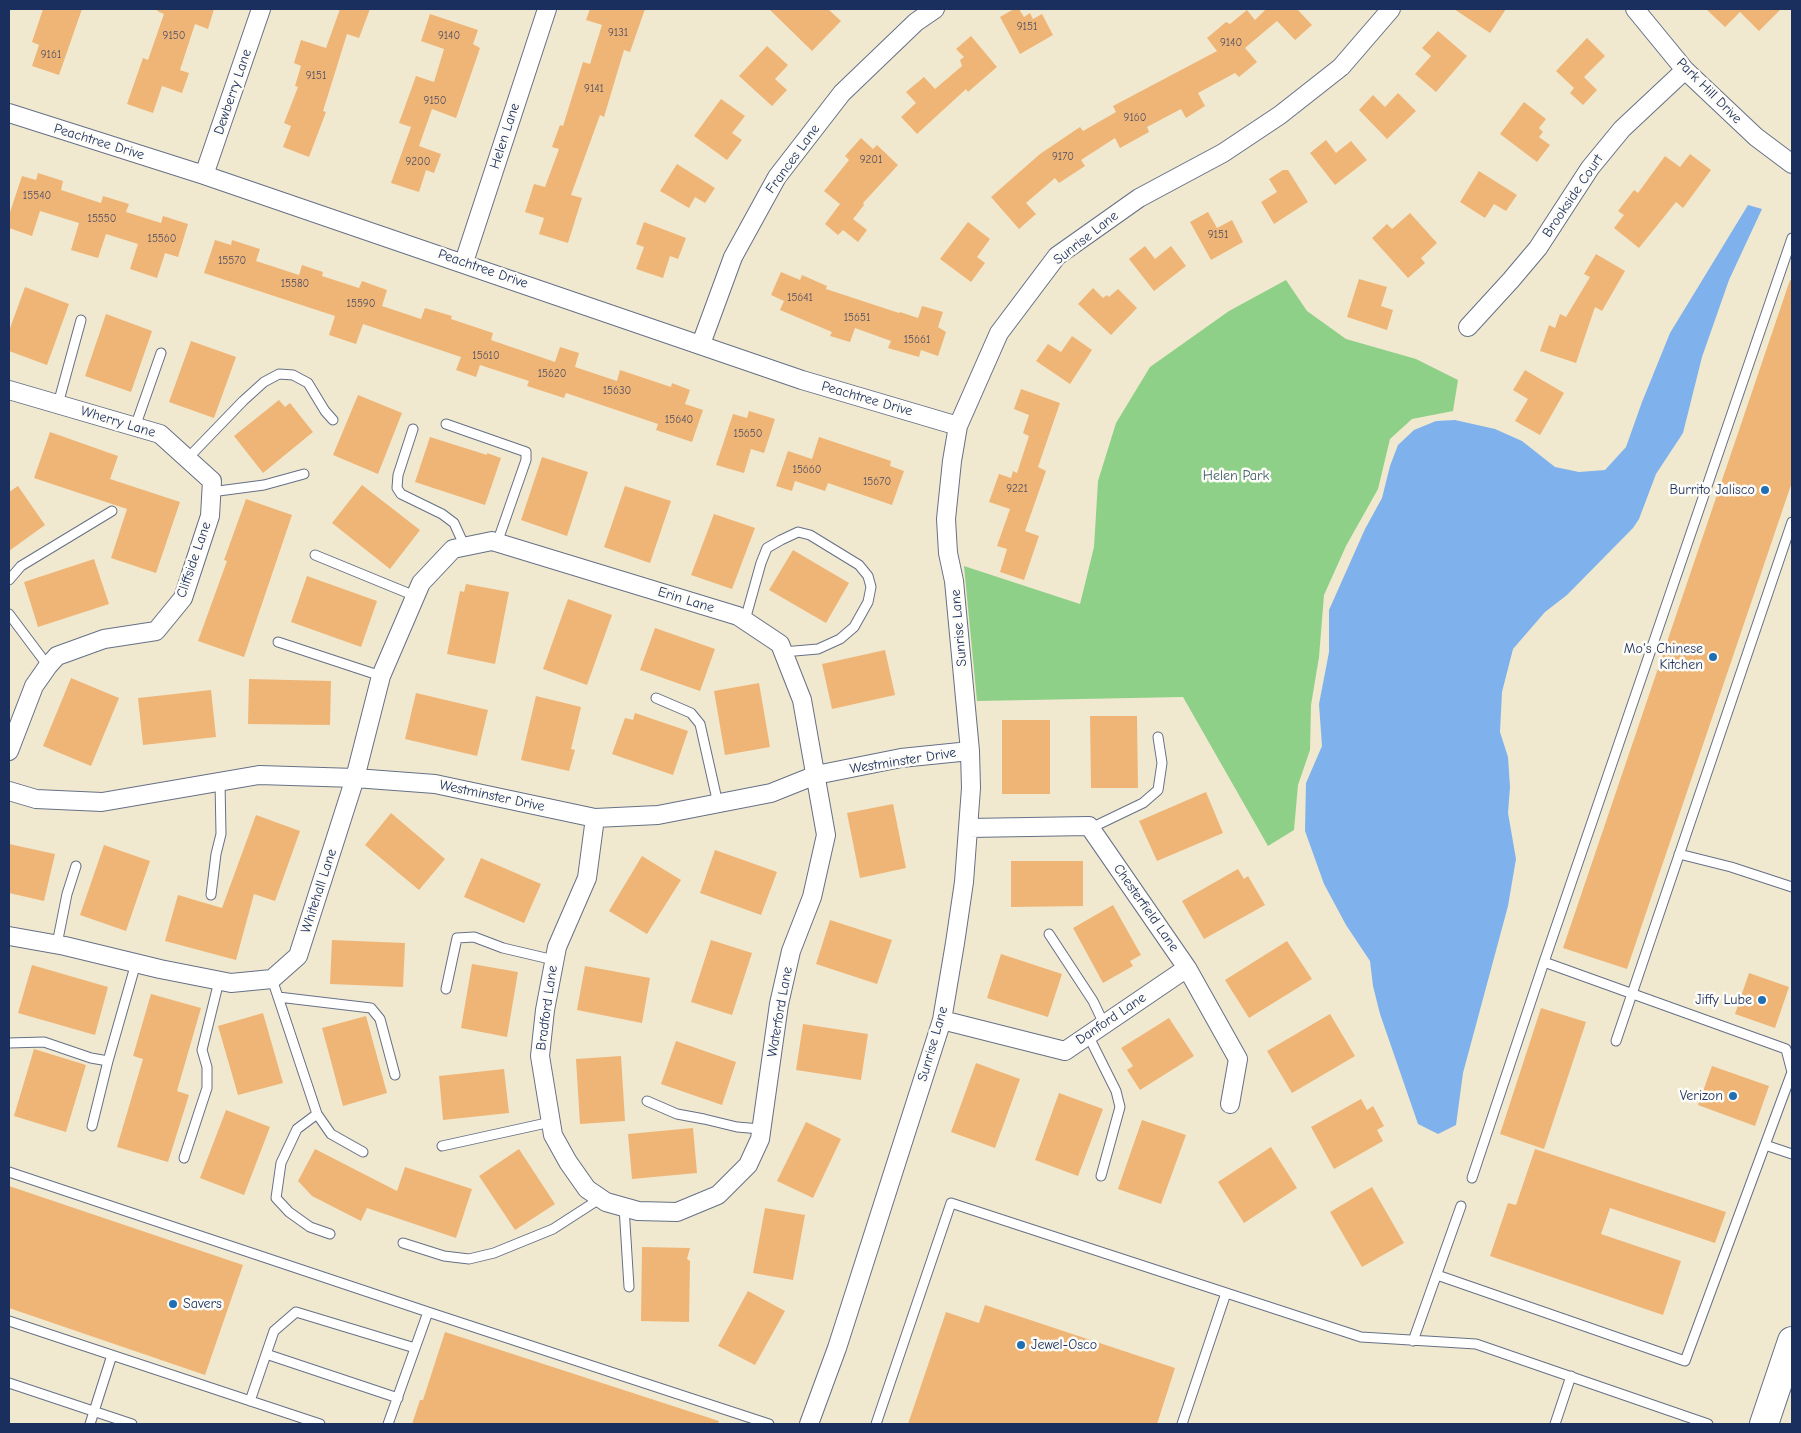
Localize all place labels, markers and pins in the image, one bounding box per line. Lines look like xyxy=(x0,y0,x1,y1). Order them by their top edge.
place label: Burrito Jalisco xyxy=(1669,482,1755,498)
marker: Burrito Jalisco xyxy=(1759,484,1771,496)
place label: Mo's Chinese Kitchen xyxy=(1624,641,1703,674)
marker: Mo's Chinese Kitchen xyxy=(1707,651,1719,663)
place label: Jiffy Lube xyxy=(1695,992,1752,1008)
marker: Jiffy Lube xyxy=(1756,994,1768,1006)
place label: Verizon xyxy=(1680,1088,1723,1104)
marker: Verizon xyxy=(1727,1090,1739,1102)
place label: Savers xyxy=(183,1296,222,1312)
marker: Savers xyxy=(167,1298,179,1310)
place label: Jewel-Osco xyxy=(1031,1337,1097,1353)
marker: Jewel-Osco xyxy=(1015,1339,1027,1351)

